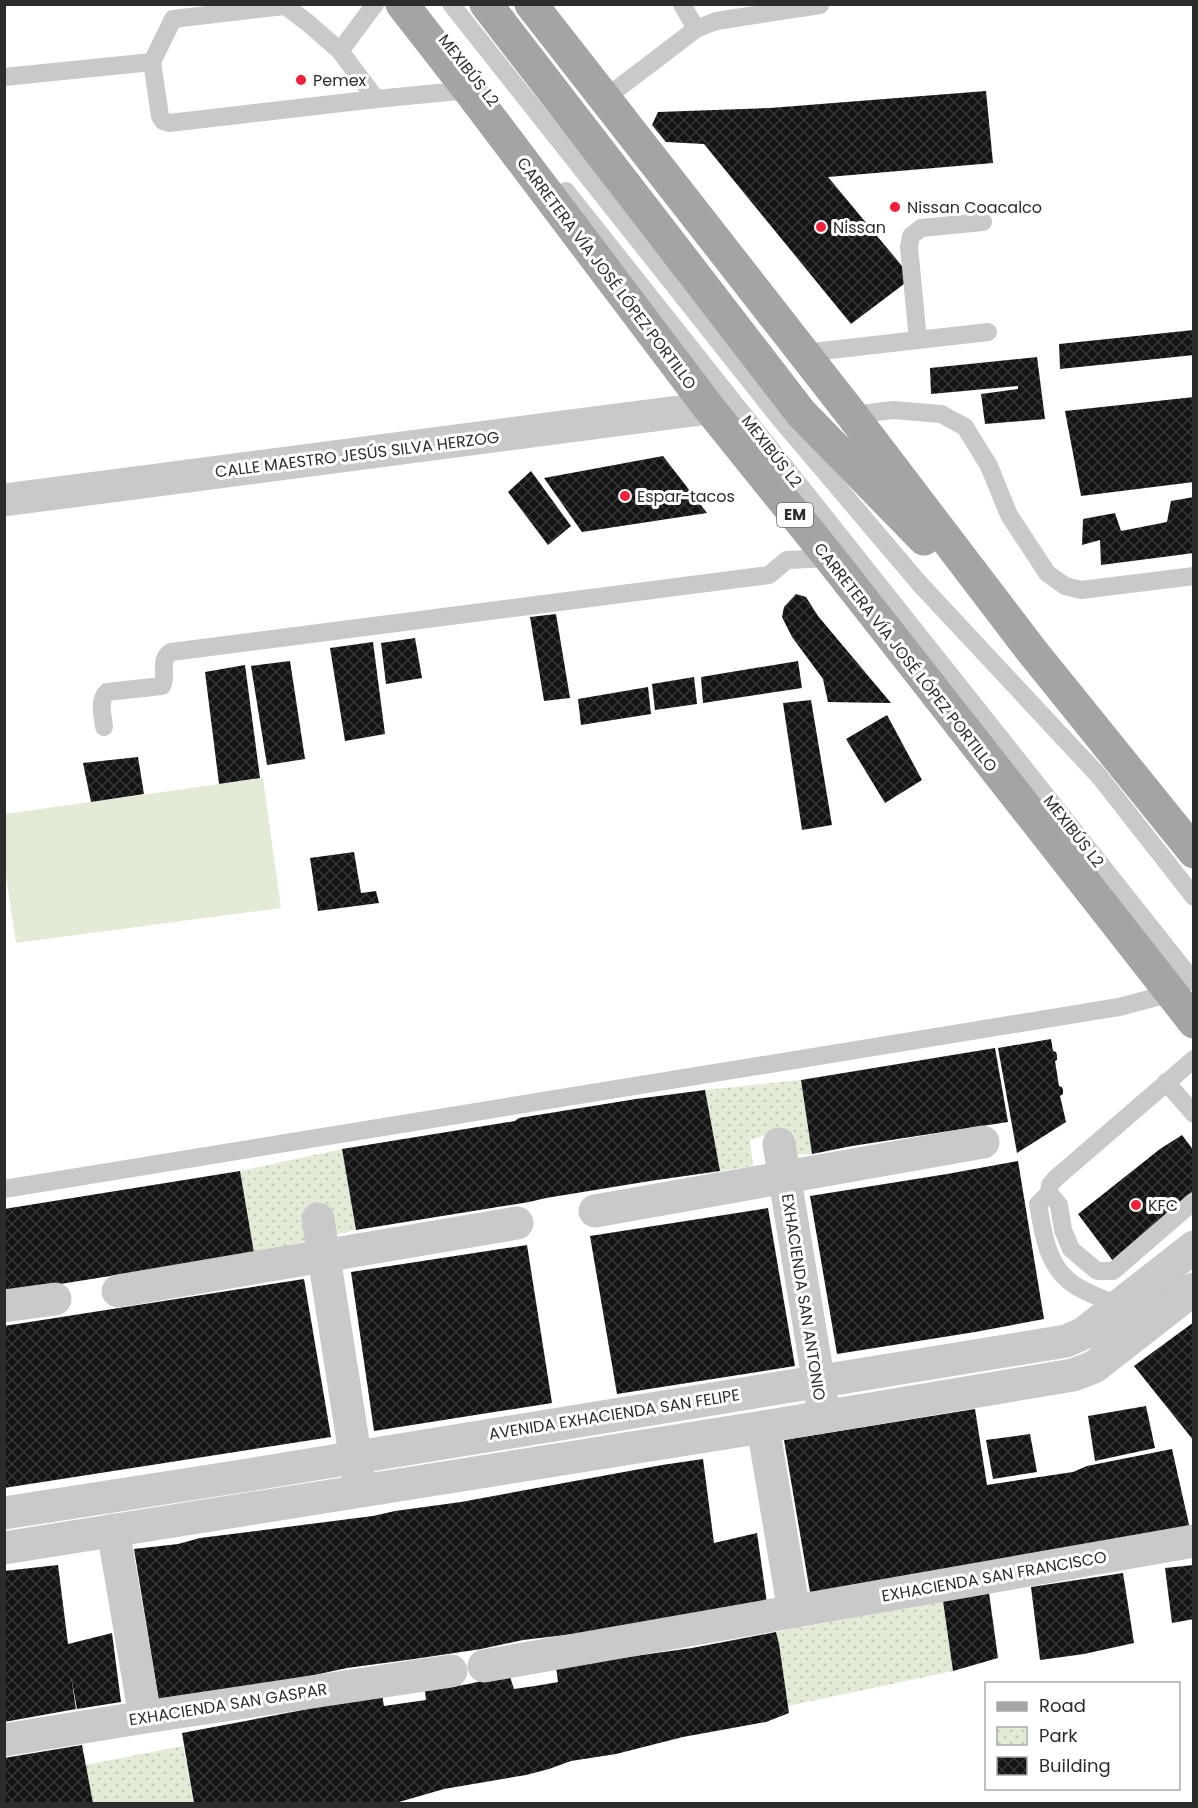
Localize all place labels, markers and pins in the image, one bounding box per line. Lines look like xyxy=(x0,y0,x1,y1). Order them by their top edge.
place label: Pemex xyxy=(313,69,367,92)
marker: Pemex xyxy=(294,73,308,87)
place label: Nissan Coacalco xyxy=(907,196,1042,219)
marker: Nissan Coacalco xyxy=(888,200,902,214)
place label: Nissan xyxy=(833,216,886,239)
marker: Nissan xyxy=(814,220,828,234)
place label: Espar-tacos xyxy=(637,485,735,508)
marker: Espar-tacos xyxy=(618,489,632,503)
place label: KFC xyxy=(1148,1194,1178,1217)
marker: KFC xyxy=(1129,1198,1143,1212)

